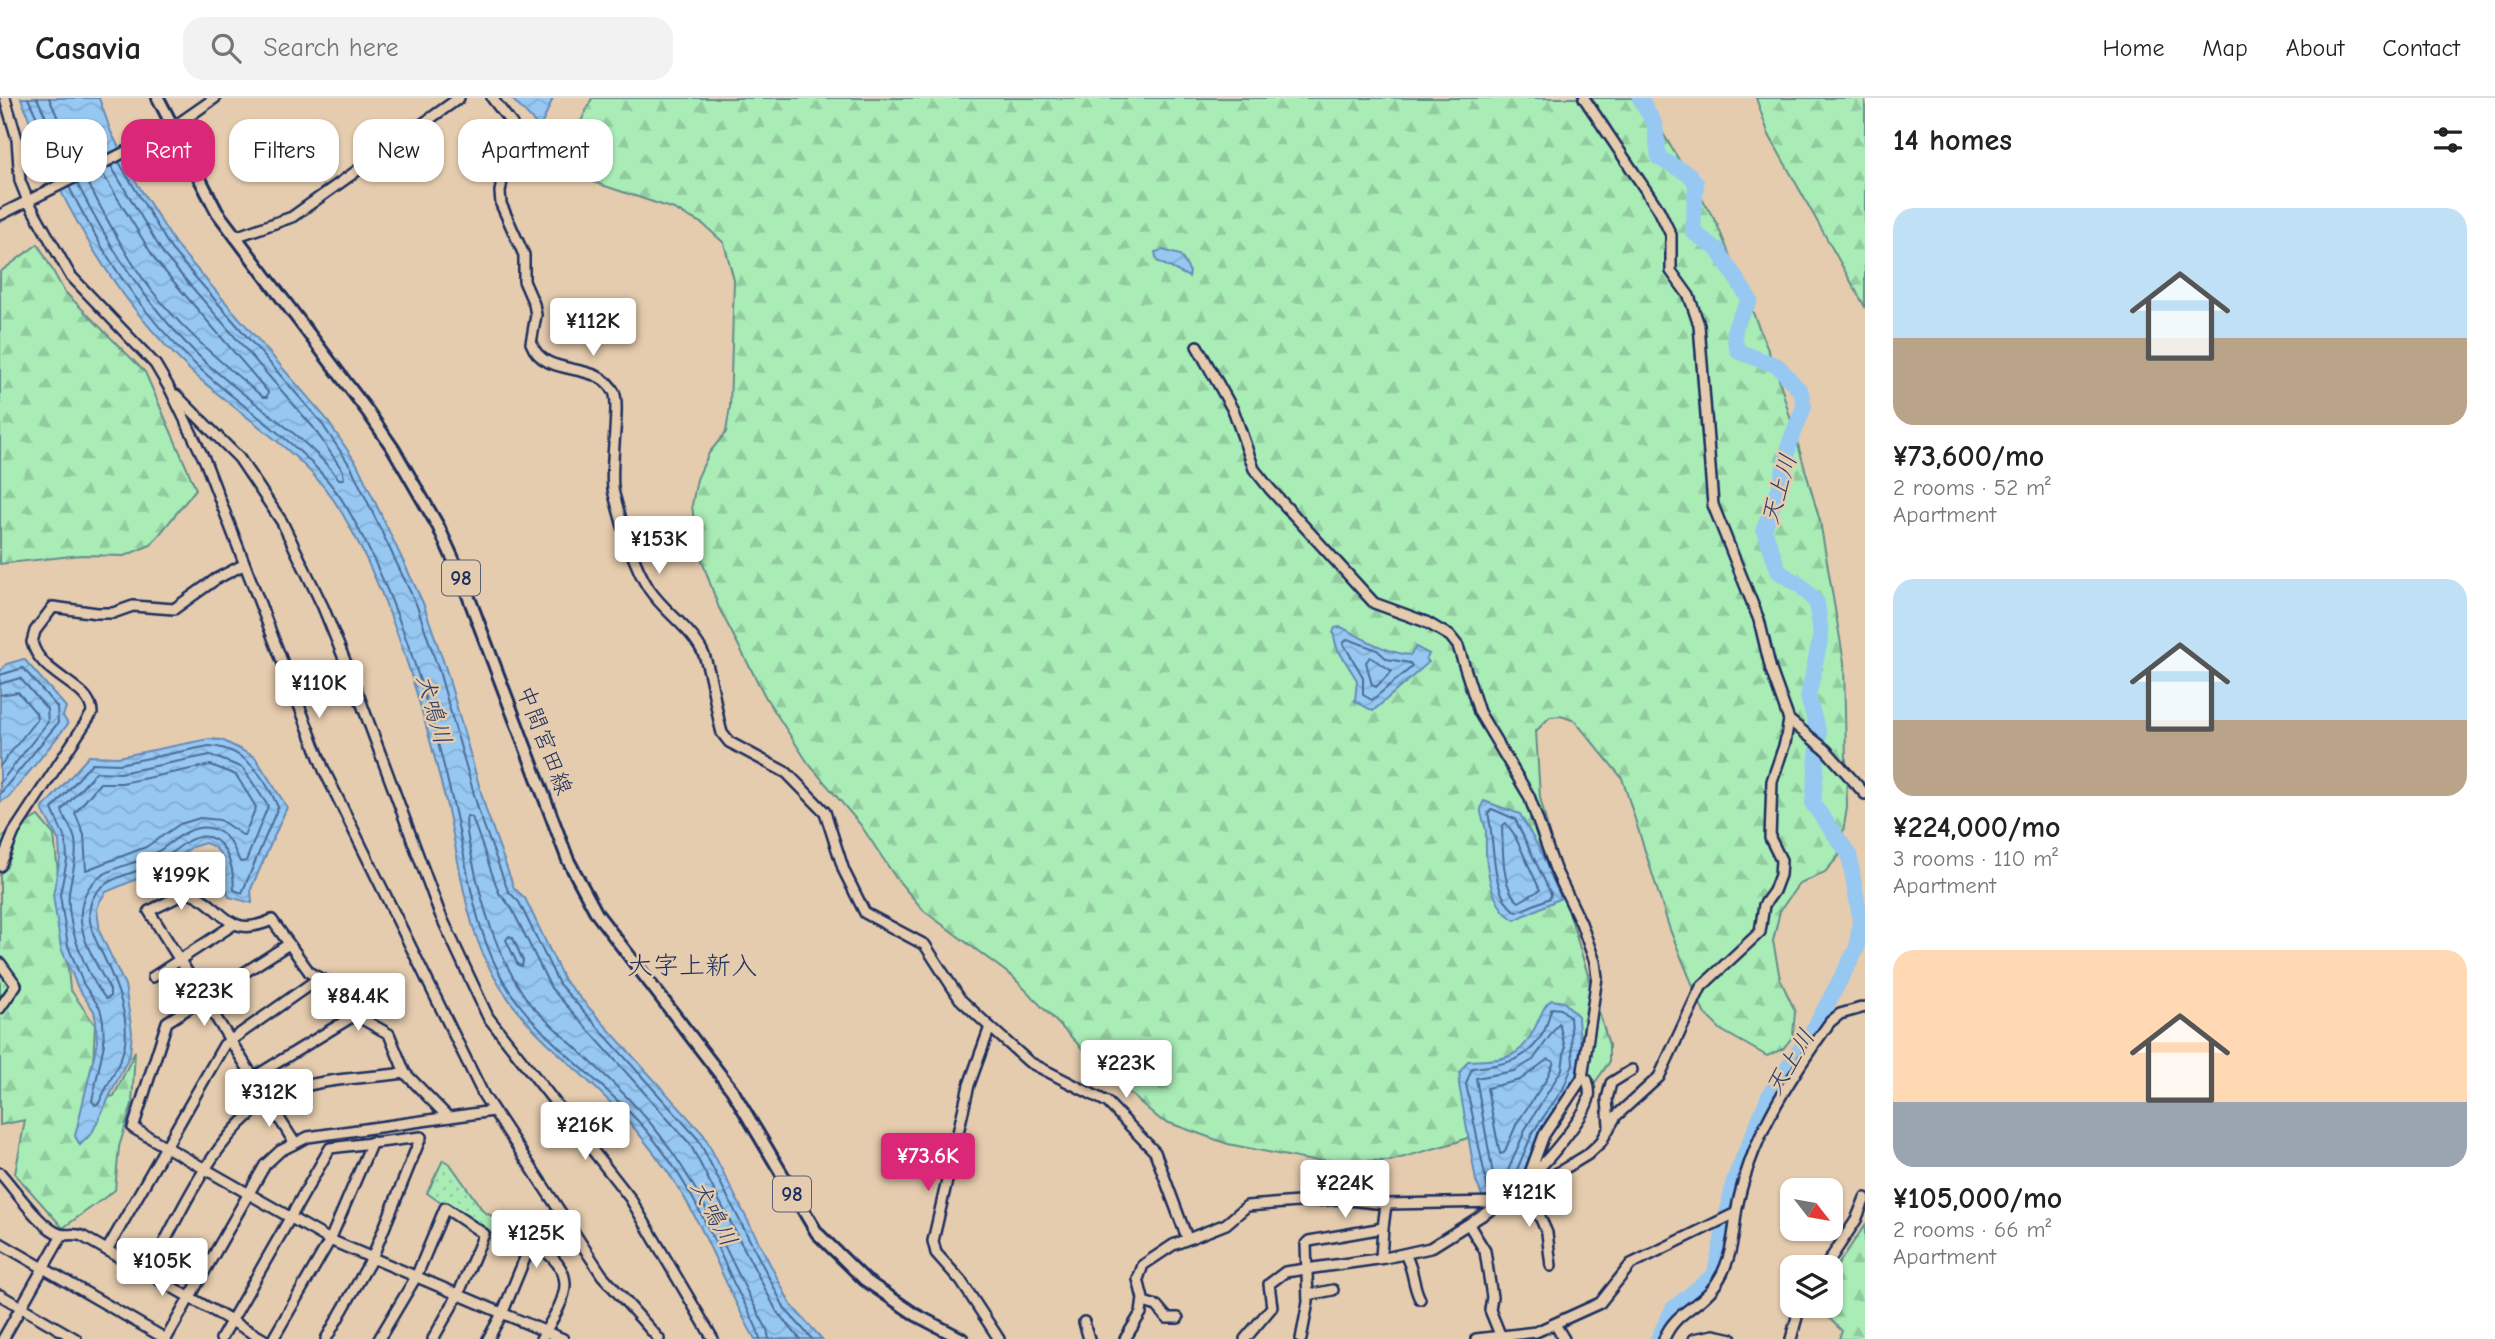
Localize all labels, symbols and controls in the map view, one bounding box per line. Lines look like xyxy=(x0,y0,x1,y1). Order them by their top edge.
search box xyxy=(183,17,673,80)
text: Casavia xyxy=(35,29,141,67)
icon: search xyxy=(207,29,245,67)
text: Search here xyxy=(263,33,399,63)
text: Home xyxy=(2103,34,2164,62)
text: Map xyxy=(2202,34,2248,62)
text: About xyxy=(2286,34,2344,62)
text: Contact xyxy=(2382,34,2460,62)
chip: Buy xyxy=(21,119,107,182)
chip: Rent xyxy=(121,119,215,182)
chip: Filters xyxy=(229,119,339,182)
chip: New xyxy=(353,119,444,182)
chip: Apartment xyxy=(458,119,613,182)
icon: filters xyxy=(2429,121,2467,159)
text: 14 homes xyxy=(1893,123,2012,158)
icon: home xyxy=(2117,253,2243,379)
pin: ¥112K xyxy=(544,299,642,358)
text: ¥112K xyxy=(566,307,620,334)
text: ¥73,600/mo xyxy=(1893,439,2044,474)
water label: 天上川 xyxy=(1756,451,1802,527)
text: 2 rooms · 52 m² xyxy=(1893,474,2051,501)
text: Apartment xyxy=(1893,501,1996,528)
pin: ¥153K xyxy=(610,517,708,576)
text: ¥153K xyxy=(631,525,687,552)
road number: 98 xyxy=(442,560,480,596)
icon: home xyxy=(2117,624,2243,750)
pin: ¥110K xyxy=(270,660,368,720)
text: ¥110K xyxy=(291,669,347,696)
water label: 犬鳴川 xyxy=(411,671,457,747)
street label: 中間宮田線 xyxy=(511,682,578,799)
text: ¥224,000/mo xyxy=(1893,810,2061,845)
text: 3 rooms · 110 m² xyxy=(1893,845,2058,872)
pin: ¥199K xyxy=(132,852,230,912)
text: ¥199K xyxy=(152,861,210,888)
text: Apartment xyxy=(1893,872,1996,899)
district label: 大字上新入 xyxy=(627,951,757,981)
pin: ¥223K xyxy=(155,968,253,1028)
pin: ¥84.4K xyxy=(301,974,415,1033)
text: ¥223K xyxy=(175,977,233,1004)
text: ¥84.4K xyxy=(327,982,389,1009)
icon: home xyxy=(2117,995,2243,1121)
water label: 天上川 xyxy=(1759,1024,1821,1100)
pin: ¥223K xyxy=(1077,1040,1175,1100)
text: ¥223K xyxy=(1097,1049,1155,1076)
pin: ¥312K xyxy=(220,1070,318,1129)
text: ¥312K xyxy=(241,1078,297,1105)
pin: ¥216K xyxy=(536,1102,634,1162)
text: ¥216K xyxy=(557,1111,613,1138)
pin: ¥73.6K xyxy=(871,1134,985,1193)
text: ¥73.6K xyxy=(897,1142,959,1169)
pin: ¥224K xyxy=(1296,1160,1394,1220)
text: ¥224K xyxy=(1316,1169,1374,1196)
pin: ¥121K xyxy=(1480,1170,1578,1229)
water label: 犬鳴川 xyxy=(685,1175,743,1251)
road number: 98 xyxy=(773,1176,811,1212)
text: ¥121K xyxy=(1502,1178,1556,1205)
north arrow xyxy=(1780,1178,1843,1241)
map controls xyxy=(1780,1178,1843,1318)
text: ¥105,000/mo xyxy=(1893,1181,2062,1216)
pin: ¥125K xyxy=(487,1210,585,1270)
text: 2 rooms · 66 m² xyxy=(1893,1216,2051,1243)
text: ¥125K xyxy=(508,1219,564,1246)
pin: ¥105K xyxy=(113,1238,211,1298)
text: Apartment xyxy=(1893,1243,1996,1270)
text: ¥105K xyxy=(133,1247,191,1274)
button: layers xyxy=(1780,1255,1843,1318)

